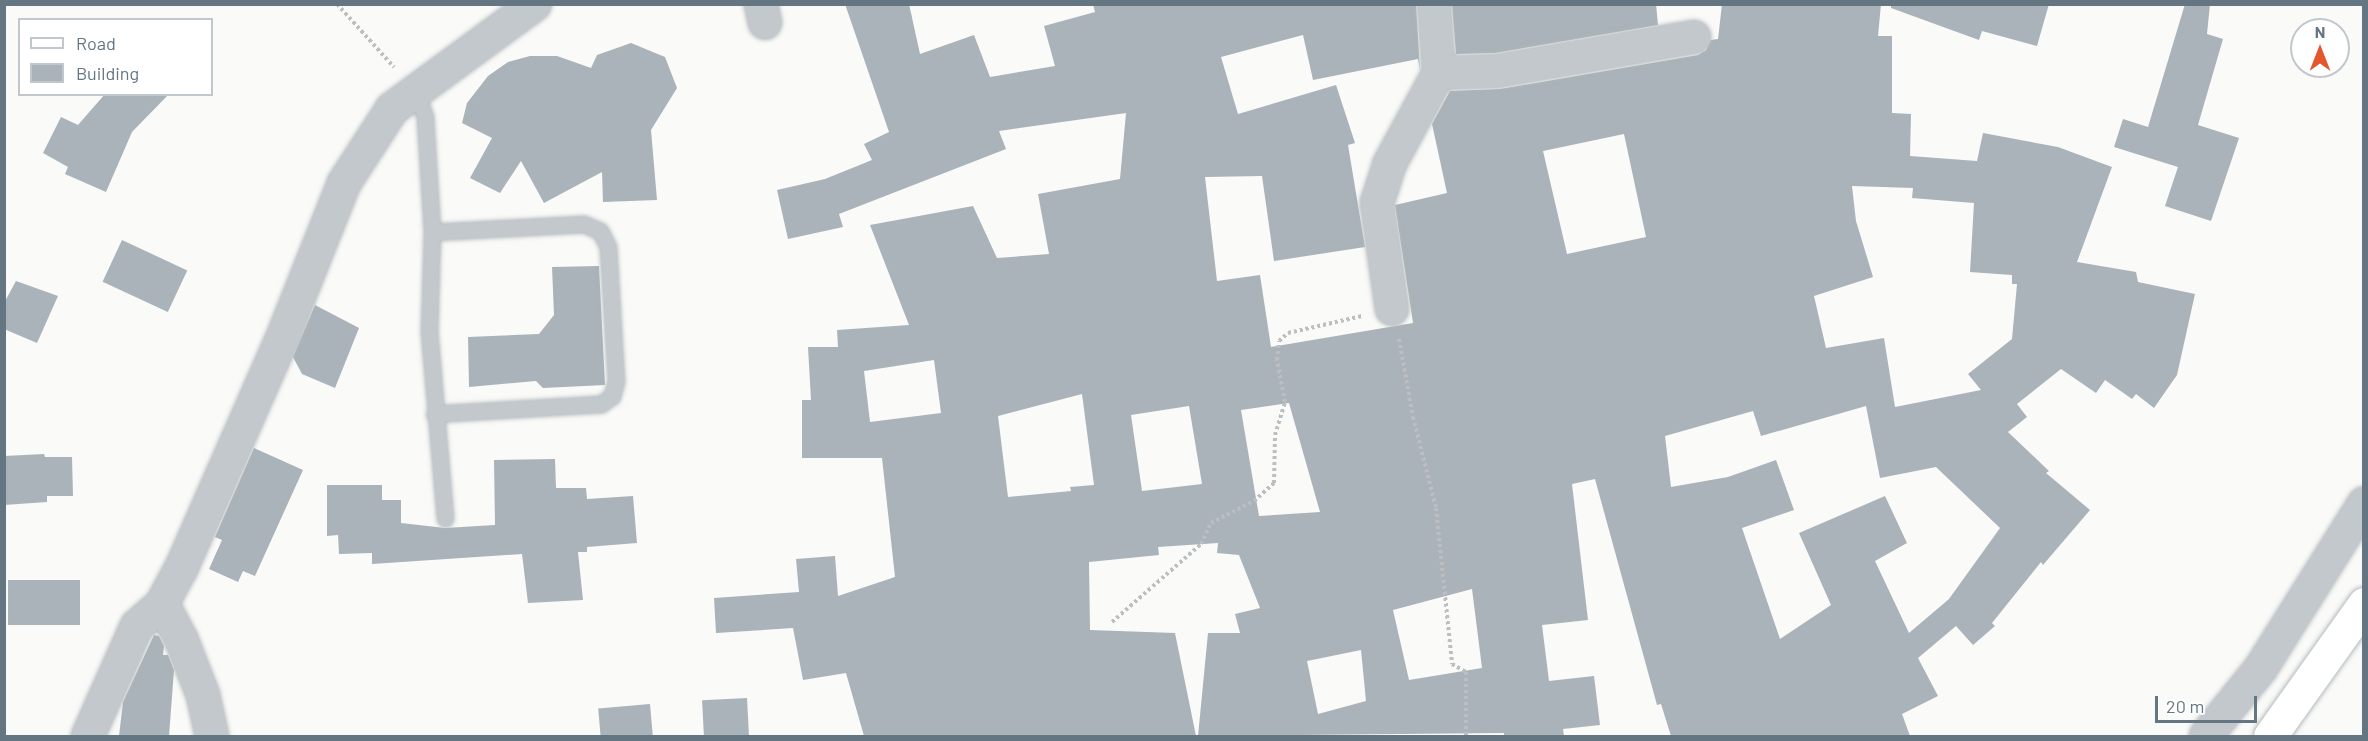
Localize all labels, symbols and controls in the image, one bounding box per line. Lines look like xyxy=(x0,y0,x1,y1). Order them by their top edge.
legend xyxy=(18,18,213,96)
north arrow xyxy=(2290,18,2350,78)
text: N xyxy=(2315,22,2325,41)
text: Road xyxy=(76,32,116,54)
text: Building xyxy=(76,62,139,84)
scale bar xyxy=(2158,684,2260,722)
text: 20 m xyxy=(2166,695,2204,717)

